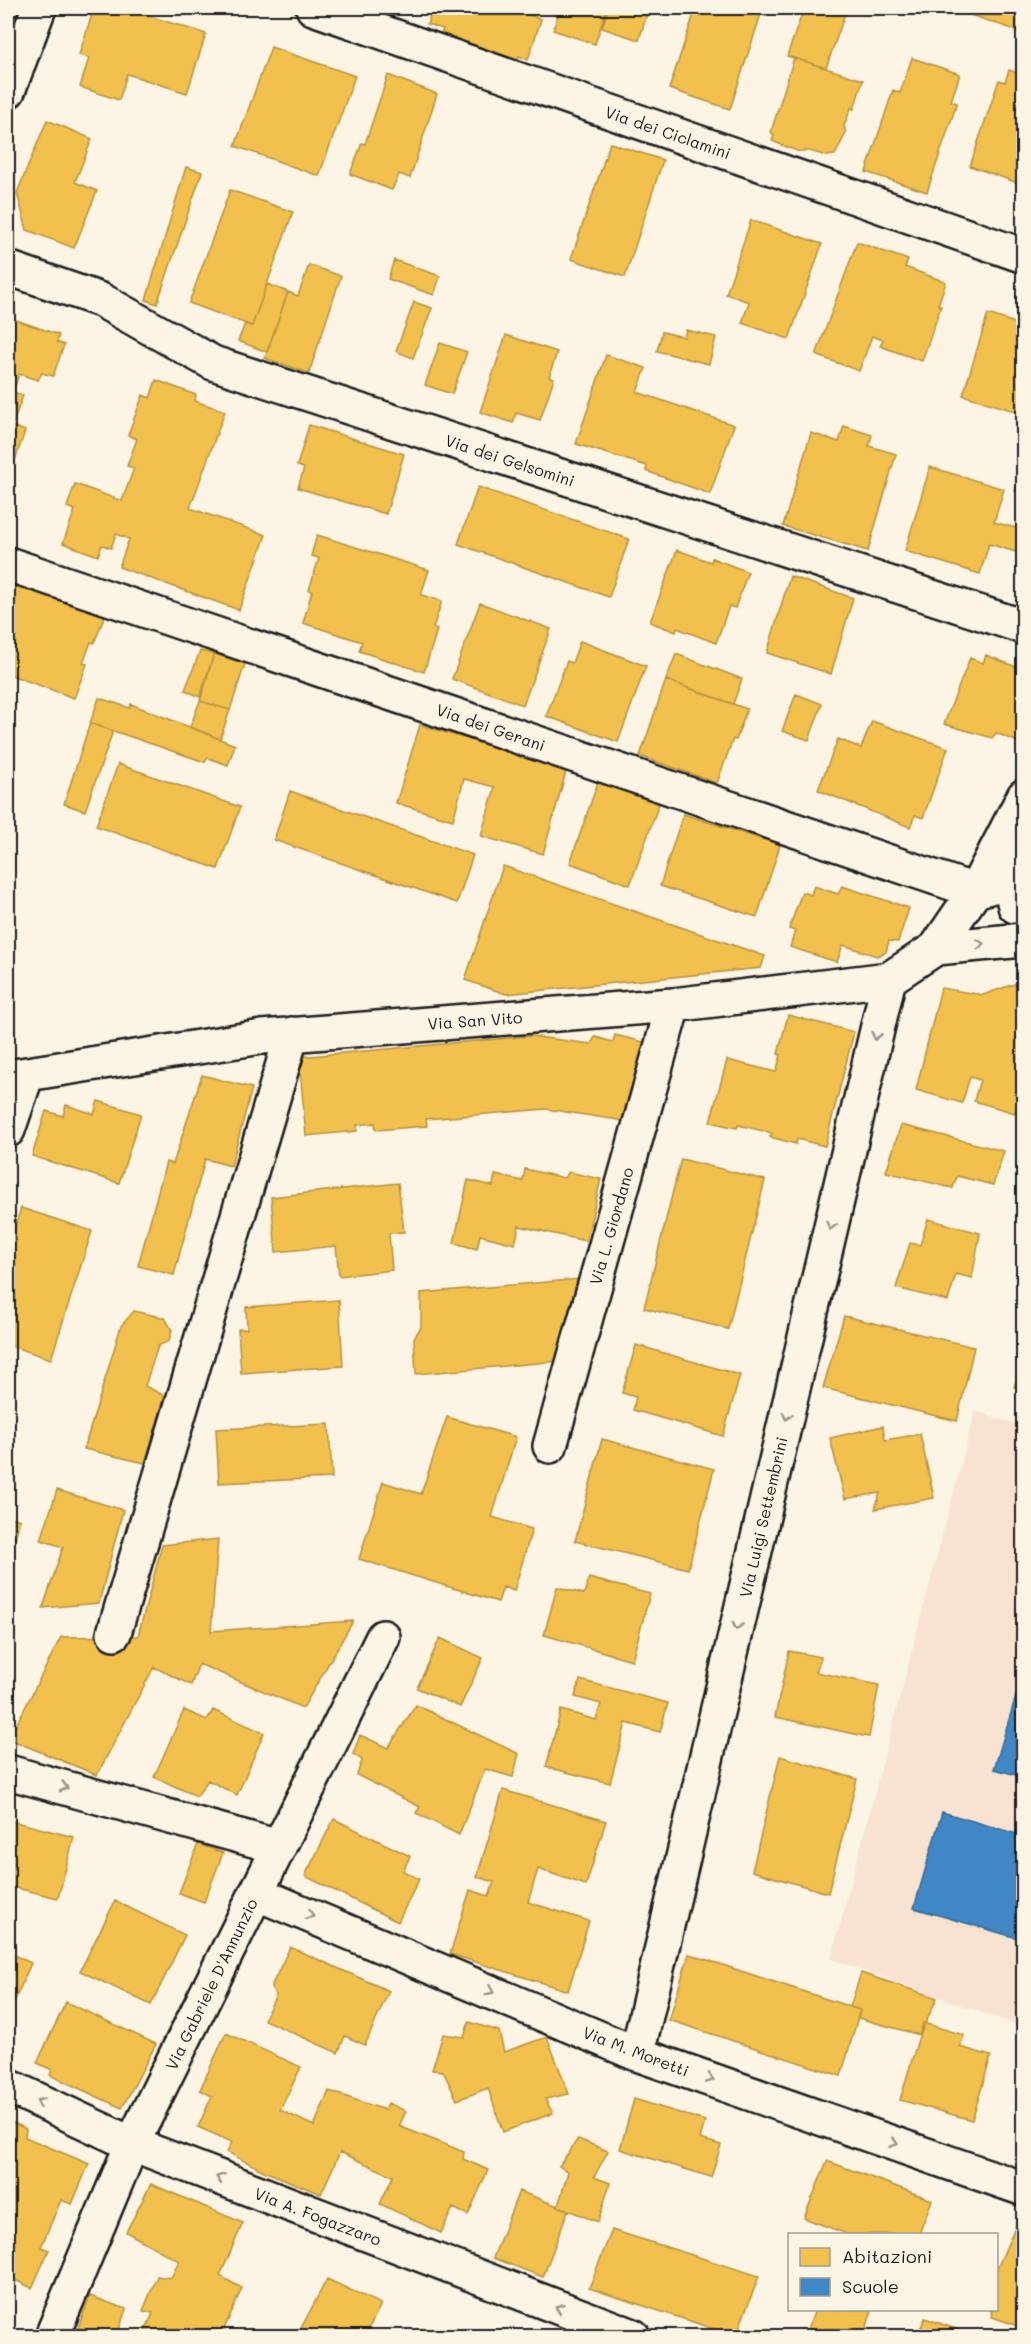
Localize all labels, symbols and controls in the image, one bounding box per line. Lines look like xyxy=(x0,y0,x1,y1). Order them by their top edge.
street label: Via dei Ciclamini xyxy=(602,101,734,163)
street label: Via dei Gelsomini xyxy=(443,429,577,491)
street label: Via dei Gerani xyxy=(434,699,548,755)
one-way arrow xyxy=(975,938,984,951)
street label: Via San Vito xyxy=(427,1006,523,1034)
one-way arrow xyxy=(870,1031,883,1041)
street label: Via L. Giordano xyxy=(584,1165,638,1287)
one-way arrow xyxy=(825,1221,838,1231)
one-way arrow xyxy=(781,1411,794,1421)
street label: Via Luigi Settembrini xyxy=(734,1435,792,1599)
one-way arrow xyxy=(732,1621,745,1631)
one-way arrow xyxy=(59,1780,69,1793)
street label: Via Gabriele D'Annunzio xyxy=(160,1895,262,2073)
one-way arrow xyxy=(304,1908,315,1920)
one-way arrow xyxy=(483,1984,494,1996)
street label: Via M. Moretti xyxy=(580,2021,692,2081)
one-way arrow xyxy=(704,2072,715,2085)
one-way arrow xyxy=(36,2097,47,2109)
one-way arrow xyxy=(888,2136,899,2149)
one-way arrow xyxy=(215,2172,226,2185)
street label: Via A. Fogazzaro xyxy=(252,2182,384,2250)
legend xyxy=(788,2233,998,2311)
text: Abitazioni xyxy=(842,2244,932,2268)
text: Scuole xyxy=(842,2274,899,2298)
one-way arrow xyxy=(554,2303,565,2315)

